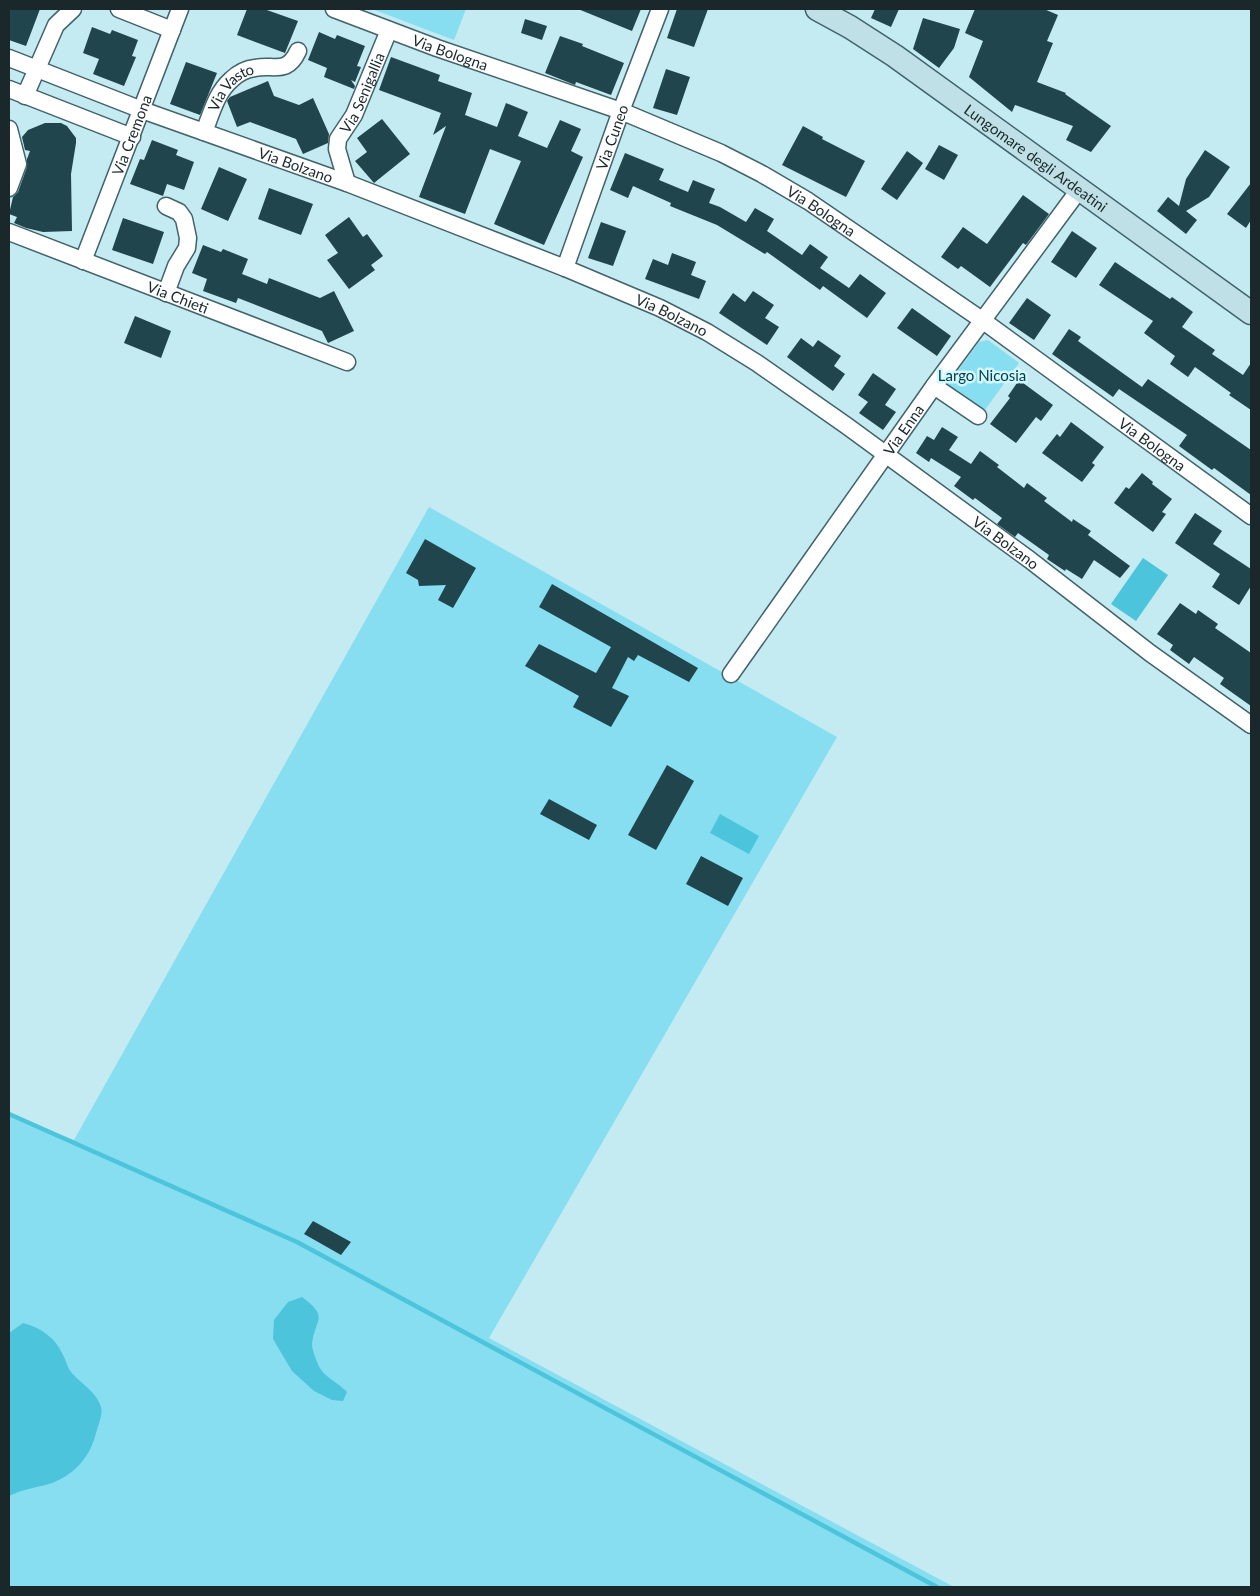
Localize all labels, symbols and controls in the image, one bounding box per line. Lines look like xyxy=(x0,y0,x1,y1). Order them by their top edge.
street label: Via Bologna xyxy=(410,31,490,74)
street label: Via Senigallia xyxy=(336,50,388,136)
street label: Via Vasto xyxy=(204,59,256,114)
street label: Via Cremona xyxy=(108,92,155,178)
street label: Lungomare degli Ardeatini xyxy=(961,100,1111,215)
street label: Via Cuneo xyxy=(592,102,632,172)
street label: Via Bolzano xyxy=(256,143,335,186)
street label: Via Bologna xyxy=(784,182,859,240)
street label: Via Chieti xyxy=(145,277,211,317)
street label: Via Bolzano xyxy=(633,290,711,340)
park label: Largo Nicosia xyxy=(938,366,1026,384)
street label: Via Enna xyxy=(879,401,927,458)
street label: Via Bologna xyxy=(1115,414,1189,475)
street label: Via Bolzano xyxy=(969,512,1043,573)

